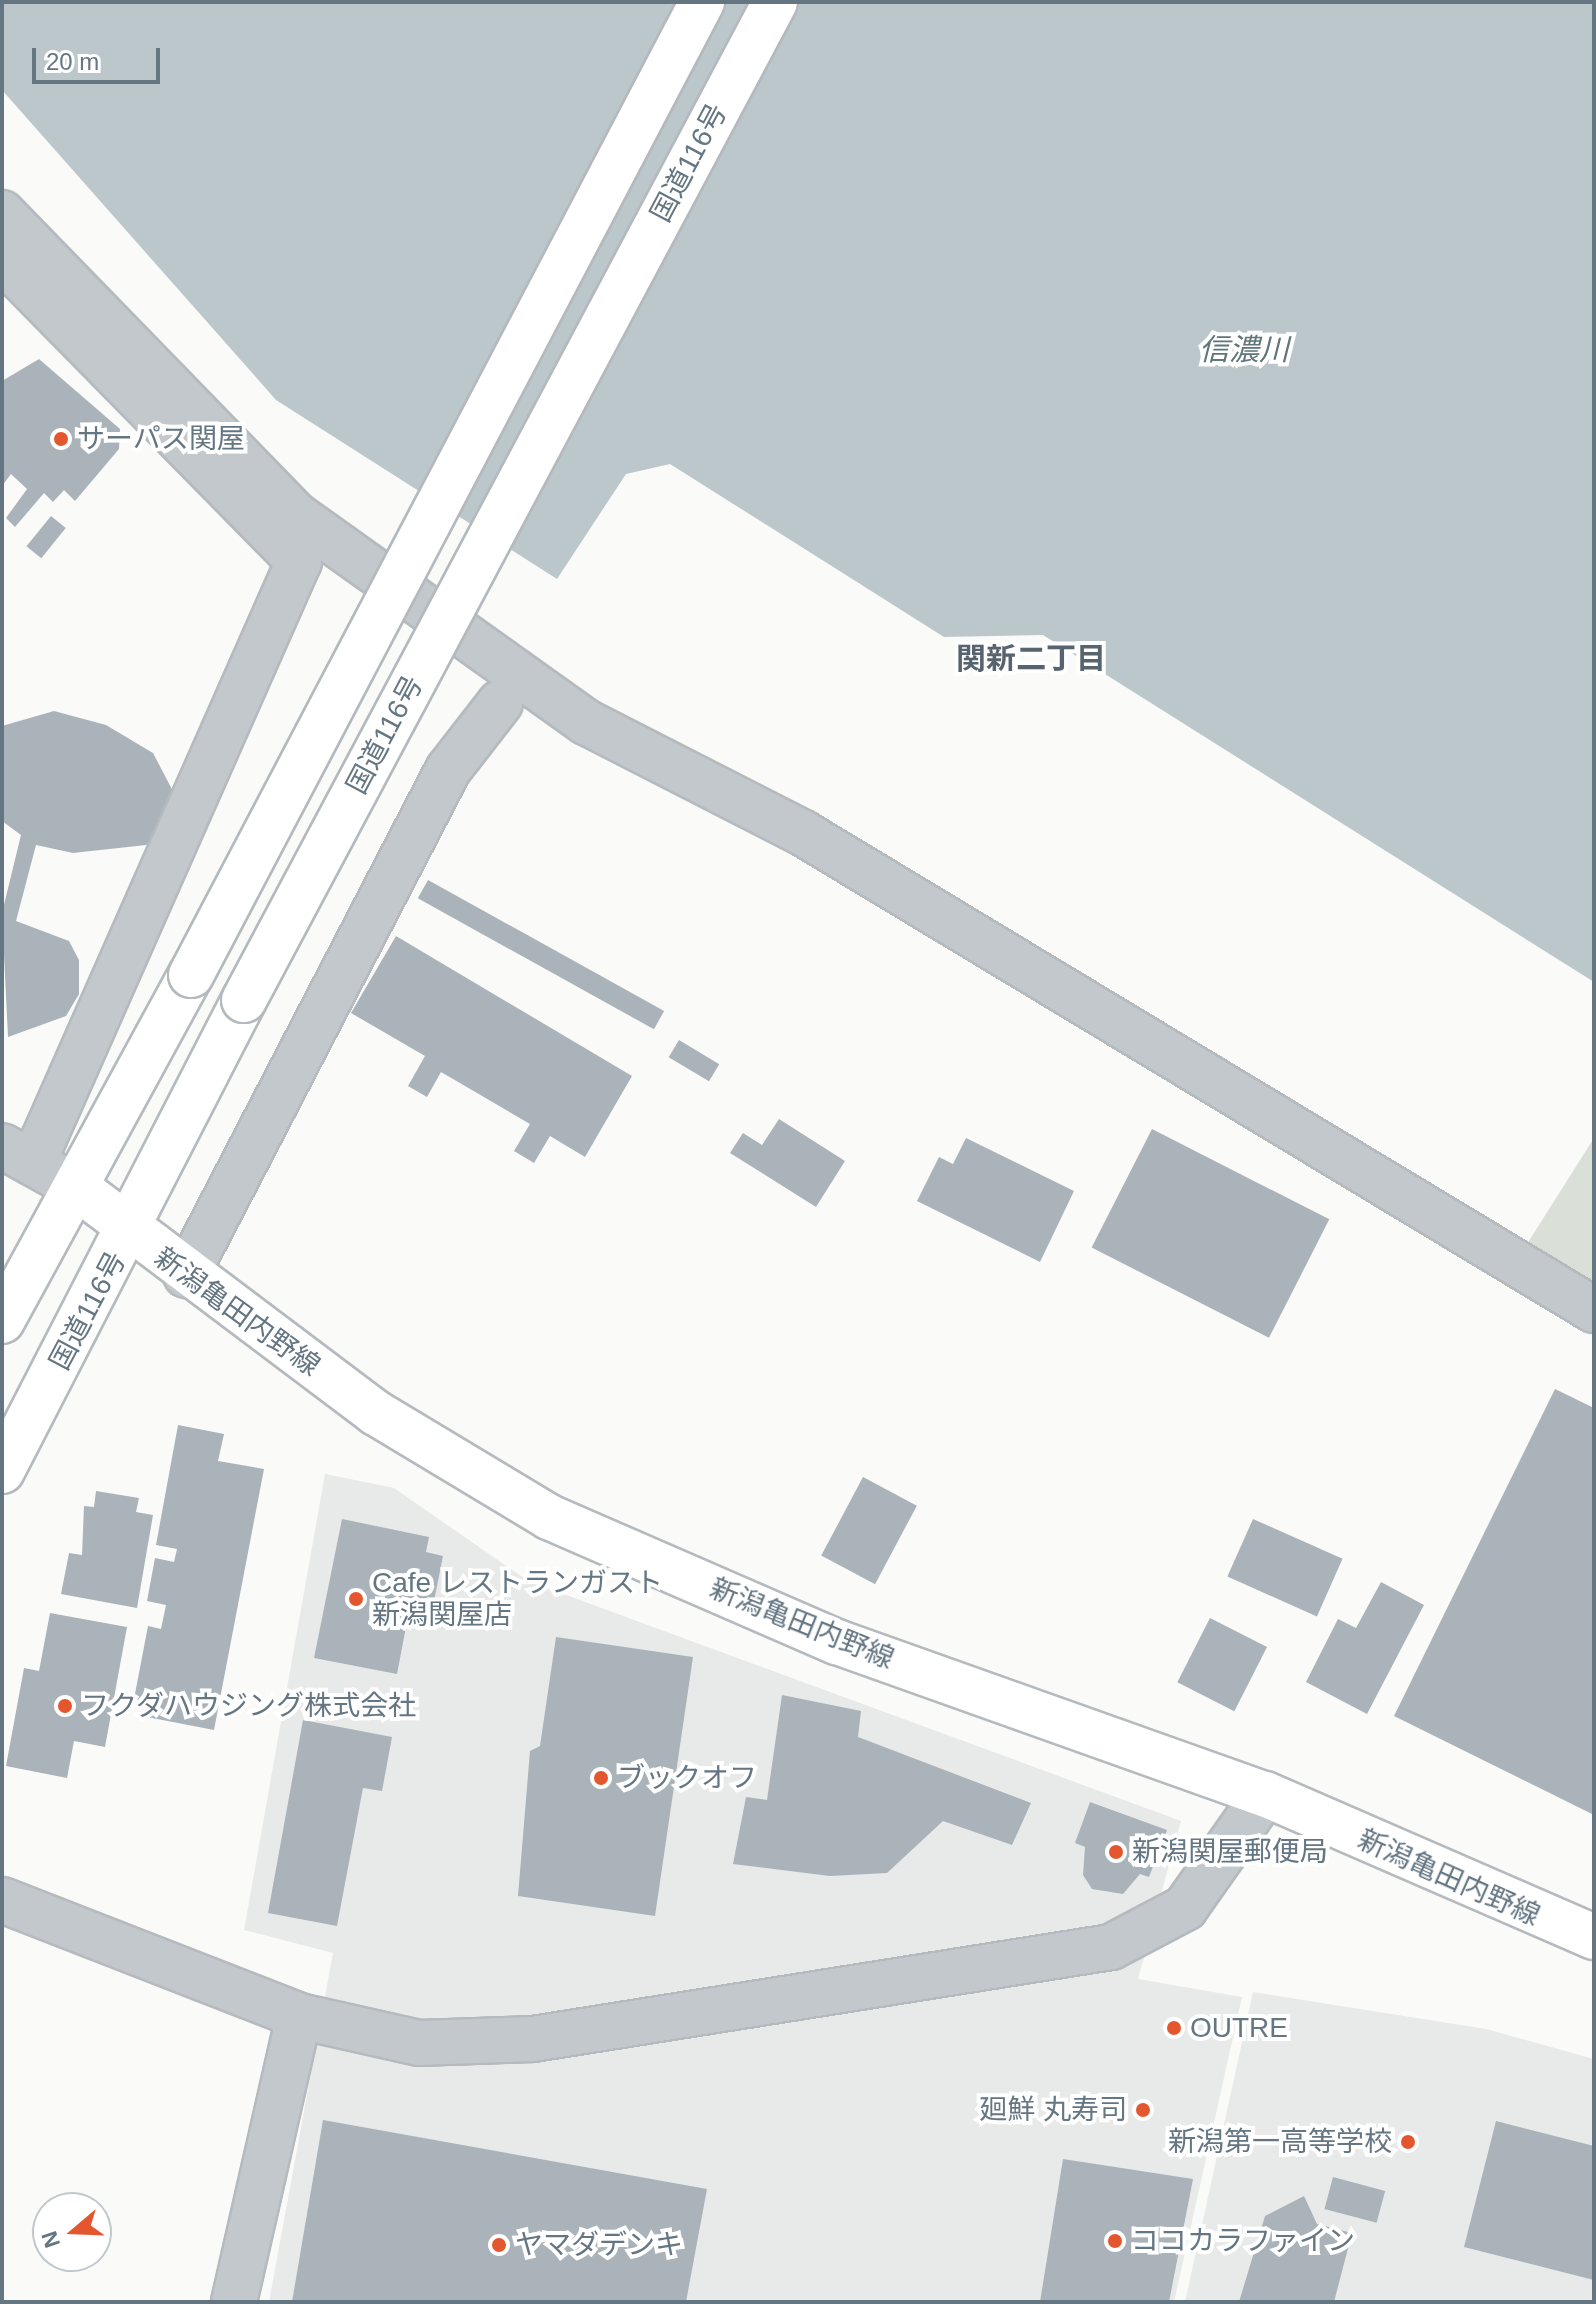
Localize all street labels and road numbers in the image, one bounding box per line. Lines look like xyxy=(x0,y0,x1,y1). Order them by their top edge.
street label: 国道116号 xyxy=(644,98,734,228)
street label: 国道116号 xyxy=(340,670,430,800)
street label: 新潟亀田内野線 xyxy=(148,1241,326,1383)
street label: 国道116号 xyxy=(43,1246,133,1376)
street label: 新潟亀田内野線 xyxy=(705,1572,899,1676)
street label: 新潟亀田内野線 xyxy=(1353,1823,1545,1933)

